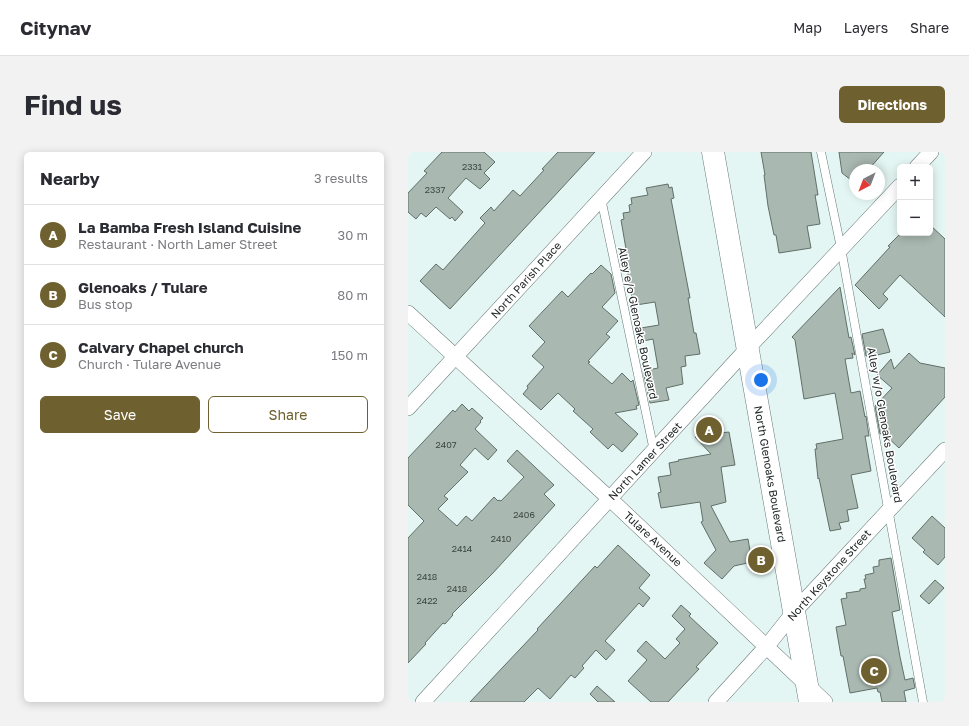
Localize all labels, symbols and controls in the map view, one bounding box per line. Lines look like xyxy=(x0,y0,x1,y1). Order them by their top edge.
text: Citynav xyxy=(20,16,92,39)
text: Map xyxy=(793,19,822,36)
text: Layers xyxy=(844,19,888,36)
text: Share xyxy=(910,19,949,36)
button: Directions xyxy=(839,86,945,123)
text: Find us xyxy=(24,88,122,121)
house number: 2331 xyxy=(462,161,483,172)
north arrow xyxy=(849,164,885,200)
map controls xyxy=(897,164,933,236)
button: + xyxy=(897,164,933,200)
text: Nearby xyxy=(40,168,100,189)
text: 3 results xyxy=(314,170,368,186)
house number: 2337 xyxy=(425,184,445,195)
button: − xyxy=(897,200,933,236)
text: La Bamba Fresh Island Cuisine xyxy=(78,218,301,236)
text: A xyxy=(48,227,58,243)
text: 30 m xyxy=(338,227,368,243)
text: Restaurant · North Lamer Street xyxy=(78,236,278,252)
street label: North Parish Place xyxy=(488,239,563,321)
street label: Alley e/o Glenoaks Boulevard xyxy=(616,246,661,400)
text: Glenoaks / Tulare xyxy=(78,278,208,296)
text: B xyxy=(48,287,58,303)
text: 80 m xyxy=(337,287,368,303)
text: Bus stop xyxy=(78,296,133,312)
text: Calvary Chapel church xyxy=(78,338,243,356)
street label: Alley w/o Glenoaks Boulevard xyxy=(865,346,906,504)
text: C xyxy=(48,347,58,363)
text: 150 m xyxy=(331,347,368,363)
text: Church · Tulare Avenue xyxy=(78,356,221,372)
your location xyxy=(751,370,771,390)
button: Save xyxy=(40,396,200,433)
button: Share xyxy=(208,396,368,433)
street label: North Glenoaks Boulevard xyxy=(752,405,789,543)
pin: A xyxy=(696,415,722,445)
street label: North Lamer Street xyxy=(605,419,684,502)
house number: 2407 xyxy=(435,439,457,450)
house number: 2406 xyxy=(513,509,535,520)
street label: Tulare Avenue xyxy=(622,509,685,569)
street label: North Keystone Street xyxy=(784,526,873,623)
house number: 2410 xyxy=(491,533,512,544)
house number: 2414 xyxy=(452,543,473,554)
pin: B xyxy=(748,545,774,575)
house number: 2418 xyxy=(417,571,437,582)
house number: 2418 xyxy=(447,583,467,594)
house number: 2422 xyxy=(416,595,438,606)
pin: C xyxy=(861,656,887,686)

